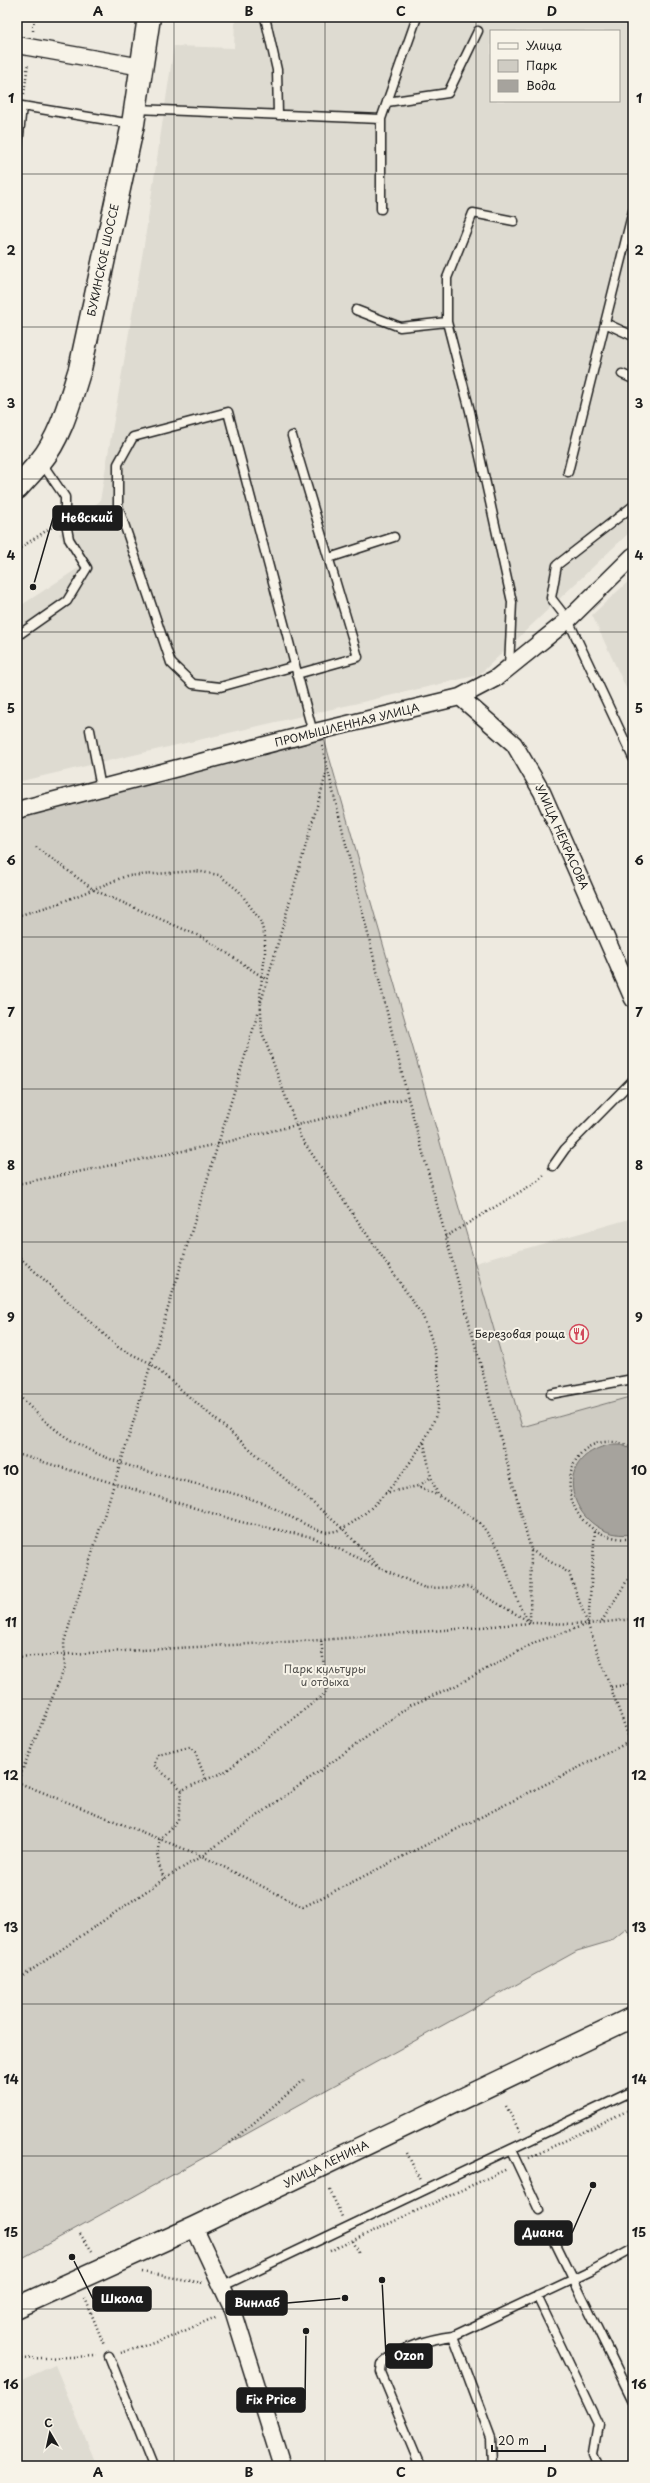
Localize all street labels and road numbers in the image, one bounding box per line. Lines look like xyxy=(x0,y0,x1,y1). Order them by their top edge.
street label: БУКИНСКОЕ ШОССЕ xyxy=(82,202,123,318)
street label: ПРОМЫШЛЕННАЯ УЛИЦА xyxy=(273,698,421,751)
street label: УЛИЦА НЕКРАСОВА xyxy=(532,782,593,892)
street label: УЛИЦА ЛЕНИНА xyxy=(280,2135,372,2192)

